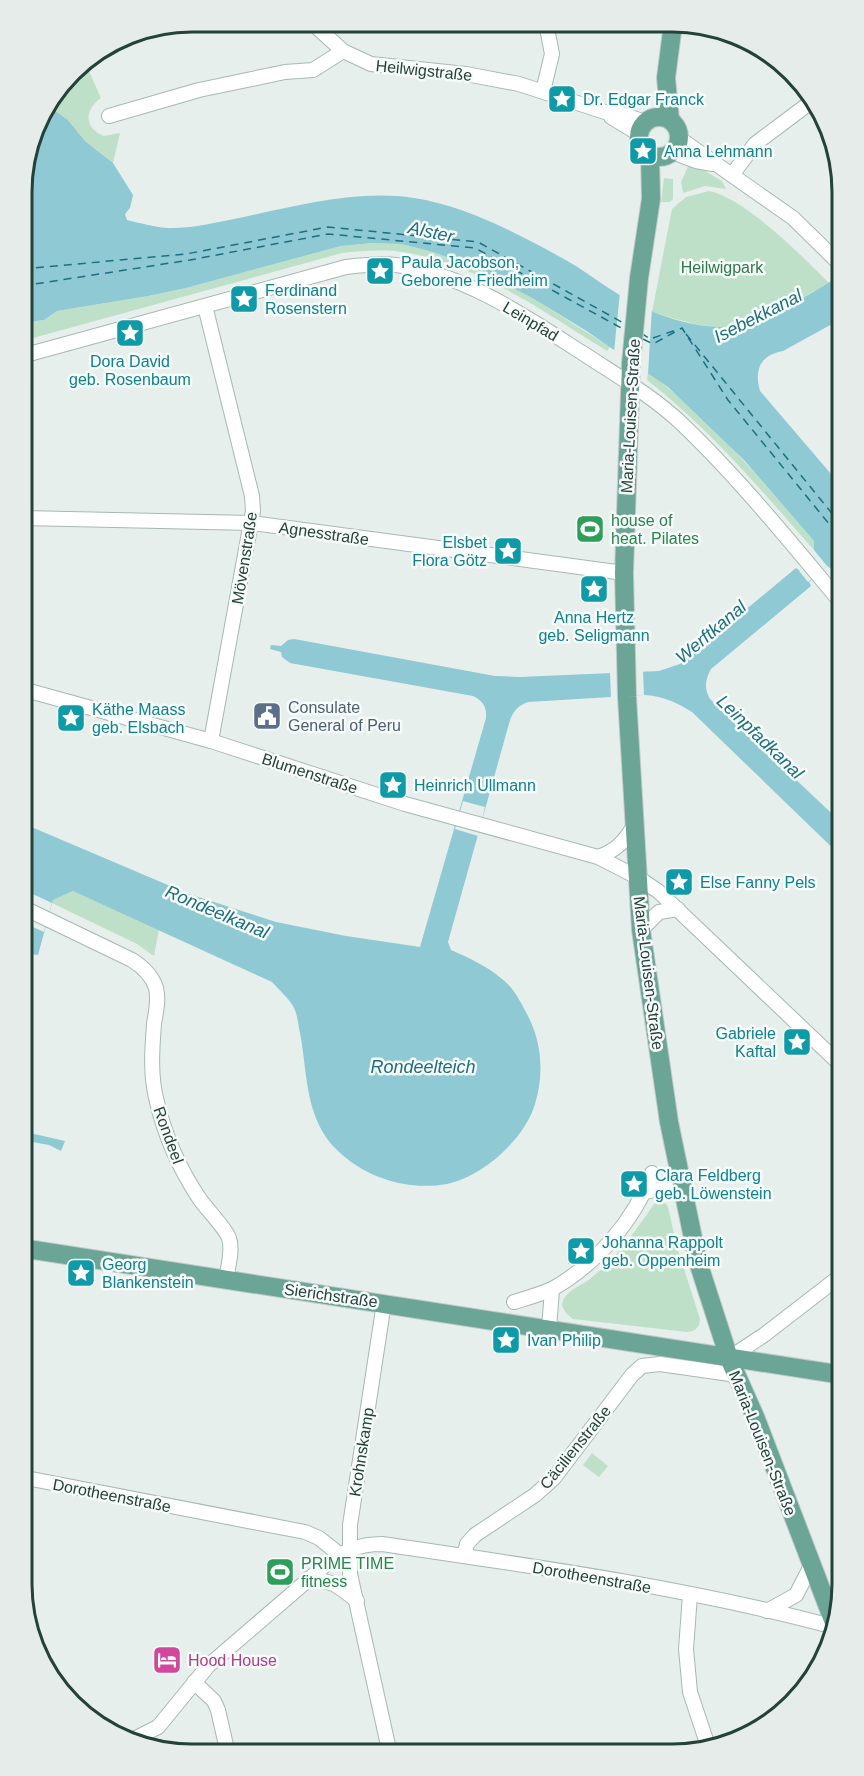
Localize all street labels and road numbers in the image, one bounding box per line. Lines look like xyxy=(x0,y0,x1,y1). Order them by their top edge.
street label: Heilwigstraße xyxy=(375,57,473,84)
street label: Leinpfad xyxy=(500,298,561,345)
street label: Maria-Louisen-Straße xyxy=(618,338,643,494)
street label: Mövenstraße xyxy=(229,511,260,606)
street label: Agnesstraße xyxy=(278,519,370,548)
street label: Blumenstraße xyxy=(260,750,360,797)
street label: Maria-Louisen-Straße xyxy=(631,895,666,1051)
street label: Rondeel xyxy=(150,1104,187,1166)
street label: Sierichstraße xyxy=(283,1281,379,1310)
street label: Maria-Louisen-Straße xyxy=(726,1368,799,1518)
street label: Cäcilienstraße xyxy=(537,1402,614,1492)
street label: Krohnskamp xyxy=(346,1406,377,1498)
street label: Dorotheenstraße xyxy=(51,1476,173,1515)
street label: Dorotheenstraße xyxy=(531,1559,653,1596)

